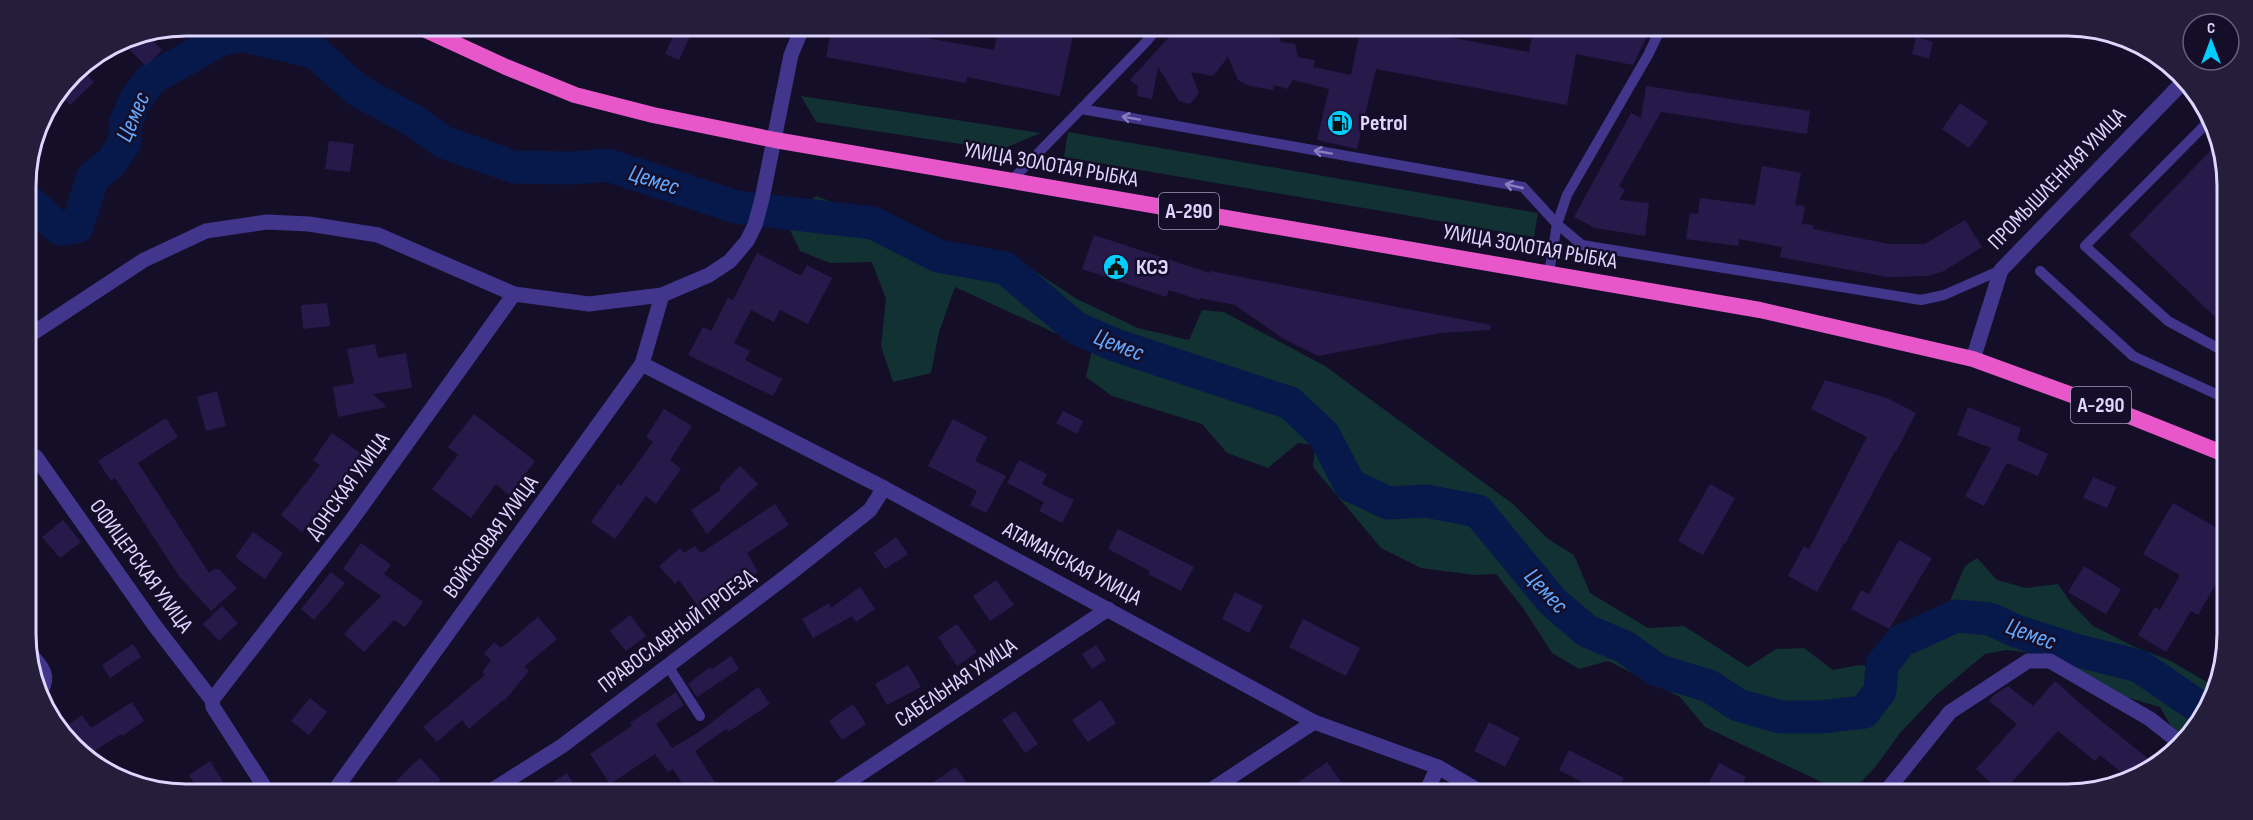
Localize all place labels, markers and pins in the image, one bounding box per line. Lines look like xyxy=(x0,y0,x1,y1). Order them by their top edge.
fuel station icon: Petrol xyxy=(1325,108,1355,138)
place label: Petrol xyxy=(1360,110,1407,137)
public building icon: КСЭ xyxy=(1101,252,1131,282)
place label: КСЭ xyxy=(1136,254,1169,281)

